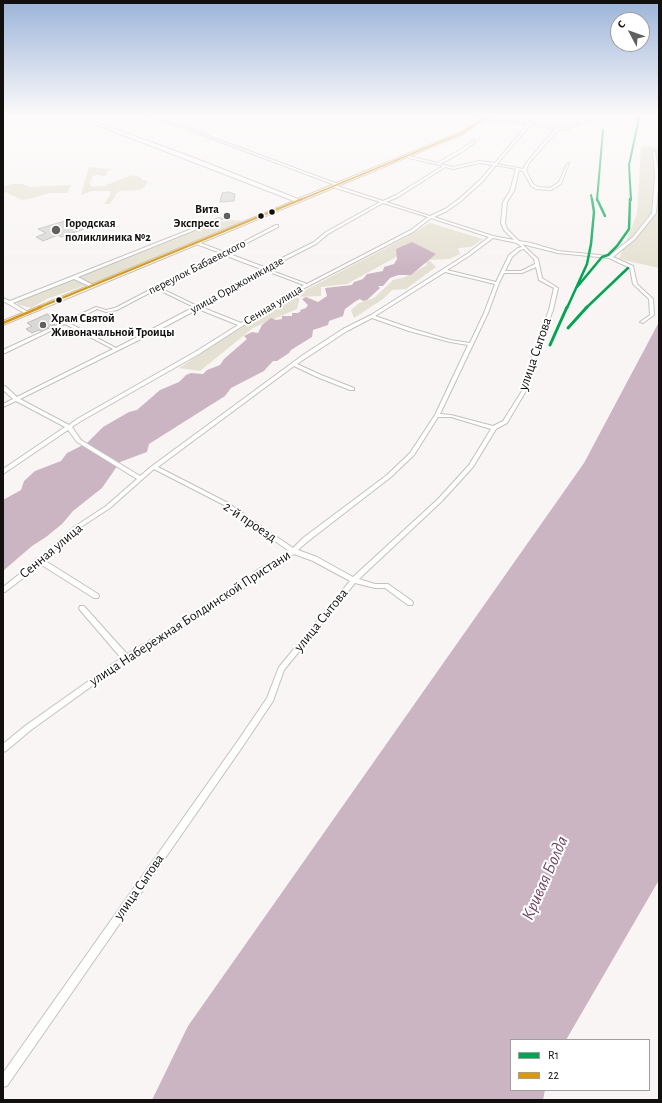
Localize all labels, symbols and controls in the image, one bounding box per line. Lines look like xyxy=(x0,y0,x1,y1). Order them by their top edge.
north arrow xyxy=(610,12,650,52)
text: С xyxy=(615,19,627,30)
place label: Вита Экспресс xyxy=(174,202,219,230)
unlabelled marker xyxy=(267,207,277,217)
marker: Вита Экспресс xyxy=(222,211,232,221)
unlabelled marker xyxy=(256,211,266,221)
place label: Городская поликлиника №2 xyxy=(65,216,151,244)
marker: Городская поликлиника №2 xyxy=(50,224,62,236)
street label: переулок Бабаевского xyxy=(146,236,248,298)
street label: улица Орджоникидзе xyxy=(188,253,286,317)
street label: Сенная улица xyxy=(241,282,305,328)
unlabelled marker xyxy=(54,295,64,305)
place label: Храм Святой Живоначальной Троицы xyxy=(51,311,174,339)
street label: улица Сытова xyxy=(515,315,555,393)
marker: Храм Святой Живоначальной Троицы xyxy=(38,320,48,330)
street label: 2-й проезд xyxy=(220,498,280,546)
street label: Сенная улица xyxy=(16,520,86,582)
street label: улица Набережная Болдинской Пристани xyxy=(86,547,294,689)
street label: улица Сытова xyxy=(291,585,351,655)
water label: Кривая Болда xyxy=(517,833,573,923)
street label: улица Сытова xyxy=(110,851,168,923)
legend xyxy=(510,1039,650,1091)
text: R1 xyxy=(548,1049,559,1061)
text: 22 xyxy=(548,1069,559,1081)

